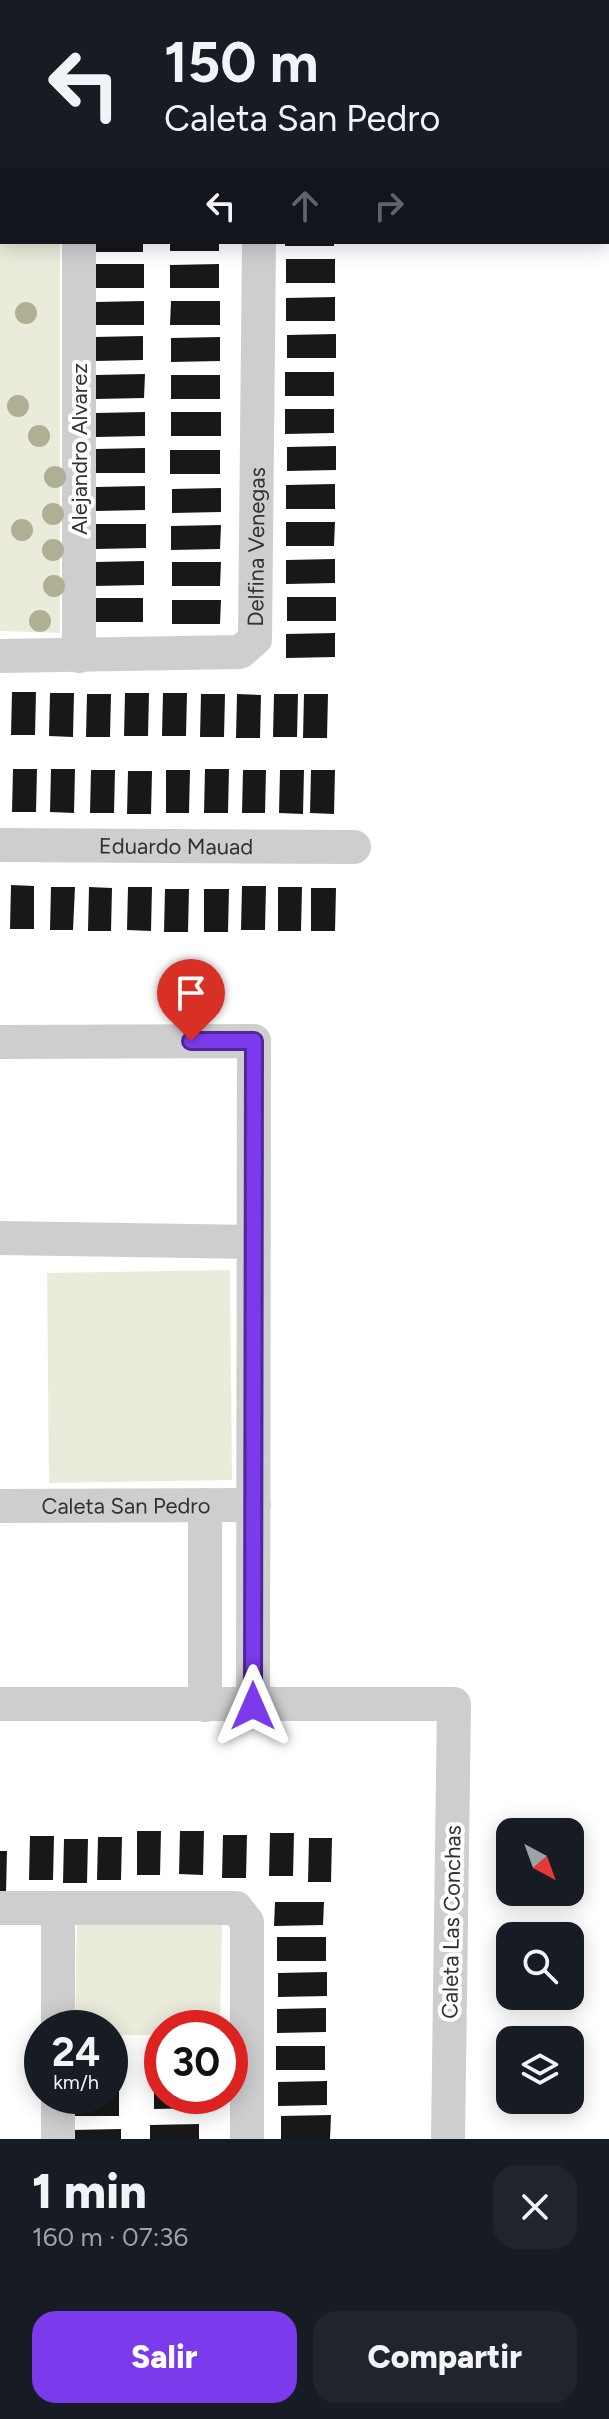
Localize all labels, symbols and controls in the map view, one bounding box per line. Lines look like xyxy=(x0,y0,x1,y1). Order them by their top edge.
text: 150 m xyxy=(164,29,319,96)
icon: left xyxy=(32,32,136,136)
text: Caleta San Pedro xyxy=(164,97,440,140)
icon: left xyxy=(199,184,243,228)
icon: ahead xyxy=(283,184,327,228)
icon: right xyxy=(367,184,411,228)
street label: Alejandro Alvarez xyxy=(66,363,93,535)
street label: Delfina Venegas xyxy=(242,467,271,627)
street label: Eduardo Mauad xyxy=(99,833,253,860)
pin xyxy=(157,959,225,1041)
icon: arrive xyxy=(169,971,213,1015)
street label: Caleta San Pedro xyxy=(41,1492,211,1520)
position arrow xyxy=(211,1664,295,1748)
north arrow xyxy=(496,1818,584,1906)
map controls xyxy=(496,1818,584,2114)
street label: Caleta Las Conchas xyxy=(436,1825,467,2019)
button: search xyxy=(496,1922,584,2010)
speed limit sign: 30 xyxy=(144,2010,248,2114)
button: layers xyxy=(496,2026,584,2114)
text: 24 xyxy=(52,2028,100,2076)
text: km/h xyxy=(53,2070,99,2094)
text: 1 min xyxy=(32,2162,147,2220)
button: close xyxy=(493,2165,577,2249)
text: 160 m · 07:36 xyxy=(32,2221,188,2253)
button: Salir xyxy=(32,2311,297,2403)
button: Compartir xyxy=(313,2311,577,2403)

